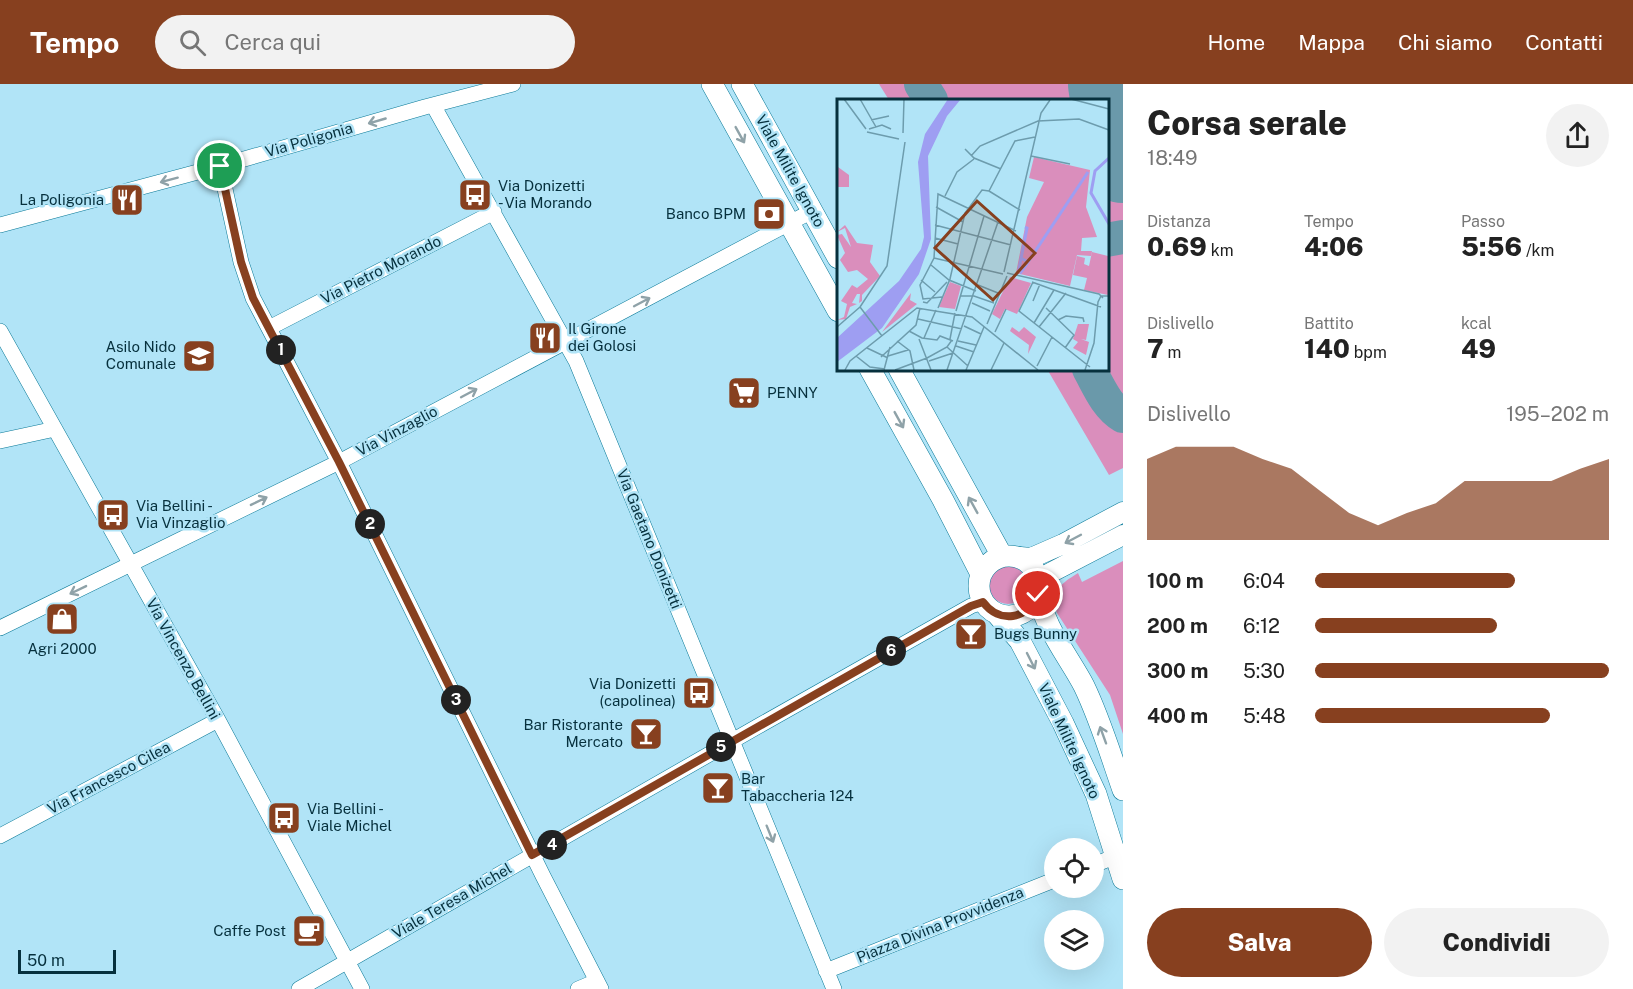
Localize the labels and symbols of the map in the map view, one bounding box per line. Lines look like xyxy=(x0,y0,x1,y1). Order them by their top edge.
inset map xyxy=(837,99,1108,370)
street label: Viale Milite Ignoto xyxy=(753,112,828,230)
one-way arrow xyxy=(367,116,386,127)
street label: Via Poligonia xyxy=(263,119,354,160)
one-way arrow xyxy=(734,126,746,143)
pin xyxy=(194,140,245,191)
one-way arrow xyxy=(160,175,179,186)
bus stop icon: Via Donizetti - Via Morando xyxy=(457,177,493,213)
place label: Via Donizetti - Via Morando xyxy=(498,177,592,211)
restaurant icon: La Poligonia xyxy=(109,182,145,218)
place label: La Poligonia xyxy=(19,191,104,208)
bank icon: Banco BPM xyxy=(751,196,787,232)
place label: Banco BPM xyxy=(666,205,746,222)
street label: Via Pietro Morando xyxy=(318,232,444,307)
one-way arrow xyxy=(632,296,650,307)
restaurant icon: Il Girone dei Golosi xyxy=(527,320,563,356)
place label: Il Girone dei Golosi xyxy=(568,320,636,354)
pin: 1 xyxy=(266,335,296,365)
place label: Asilo Nido Comunale xyxy=(106,338,176,372)
school or university icon: Asilo Nido Comunale xyxy=(181,338,217,374)
supermarket icon: PENNY xyxy=(726,375,762,411)
place label: PENNY xyxy=(767,384,818,401)
one-way arrow xyxy=(460,387,478,398)
street label: Via Vinzaglio xyxy=(353,402,440,459)
one-way arrow xyxy=(893,411,905,428)
street label: Via Gaetano Donizetti xyxy=(614,466,685,611)
one-way arrow xyxy=(249,495,267,507)
bus stop icon: Via Bellini - Via Vinzaglio xyxy=(95,497,131,533)
place label: Via Bellini - Via Vinzaglio xyxy=(136,497,226,531)
one-way arrow xyxy=(967,497,978,515)
pin: 2 xyxy=(355,509,385,539)
one-way arrow xyxy=(1065,533,1082,545)
pin xyxy=(1012,568,1063,619)
one-way arrow xyxy=(70,584,88,596)
street label: Via Vincenzo Bellini xyxy=(143,595,224,722)
shop icon: Agri 2000 xyxy=(44,601,80,637)
bar icon: Bugs Bunny xyxy=(953,616,989,652)
place label: Bugs Bunny xyxy=(994,625,1077,642)
pin: 6 xyxy=(876,636,906,666)
place label: Agri 2000 xyxy=(27,640,97,657)
one-way arrow xyxy=(1025,652,1037,669)
place label: Via Donizetti (capolinea) xyxy=(589,675,676,709)
bus stop icon: Via Donizetti (capolinea) xyxy=(681,675,717,711)
street label: Viale Milite Ignoto xyxy=(1035,680,1104,801)
pin: 3 xyxy=(441,685,471,715)
place label: Bar Ristorante Mercato xyxy=(523,716,623,750)
bar icon: Bar Ristorante Mercato xyxy=(628,716,664,752)
one-way arrow xyxy=(1097,726,1108,745)
pin: 5 xyxy=(706,732,736,762)
street label: Via Francesco Cilea xyxy=(45,738,173,817)
bar icon: Bar Tabaccheria 124 xyxy=(700,770,736,806)
place label: Bar Tabaccheria 124 xyxy=(741,770,854,804)
bus stop icon: Via Bellini - Viale Michel xyxy=(266,800,302,836)
place label: Via Bellini - Viale Michel xyxy=(307,800,392,834)
one-way arrow xyxy=(765,824,776,843)
pin: 4 xyxy=(537,830,567,860)
street label: Viale Teresa Michel xyxy=(389,859,515,942)
street label: Piazza Divina Provvidenza xyxy=(854,883,1026,966)
cafe icon: Caffe Post xyxy=(291,913,327,949)
place label: Caffe Post xyxy=(213,922,286,939)
scale bar xyxy=(18,947,116,974)

